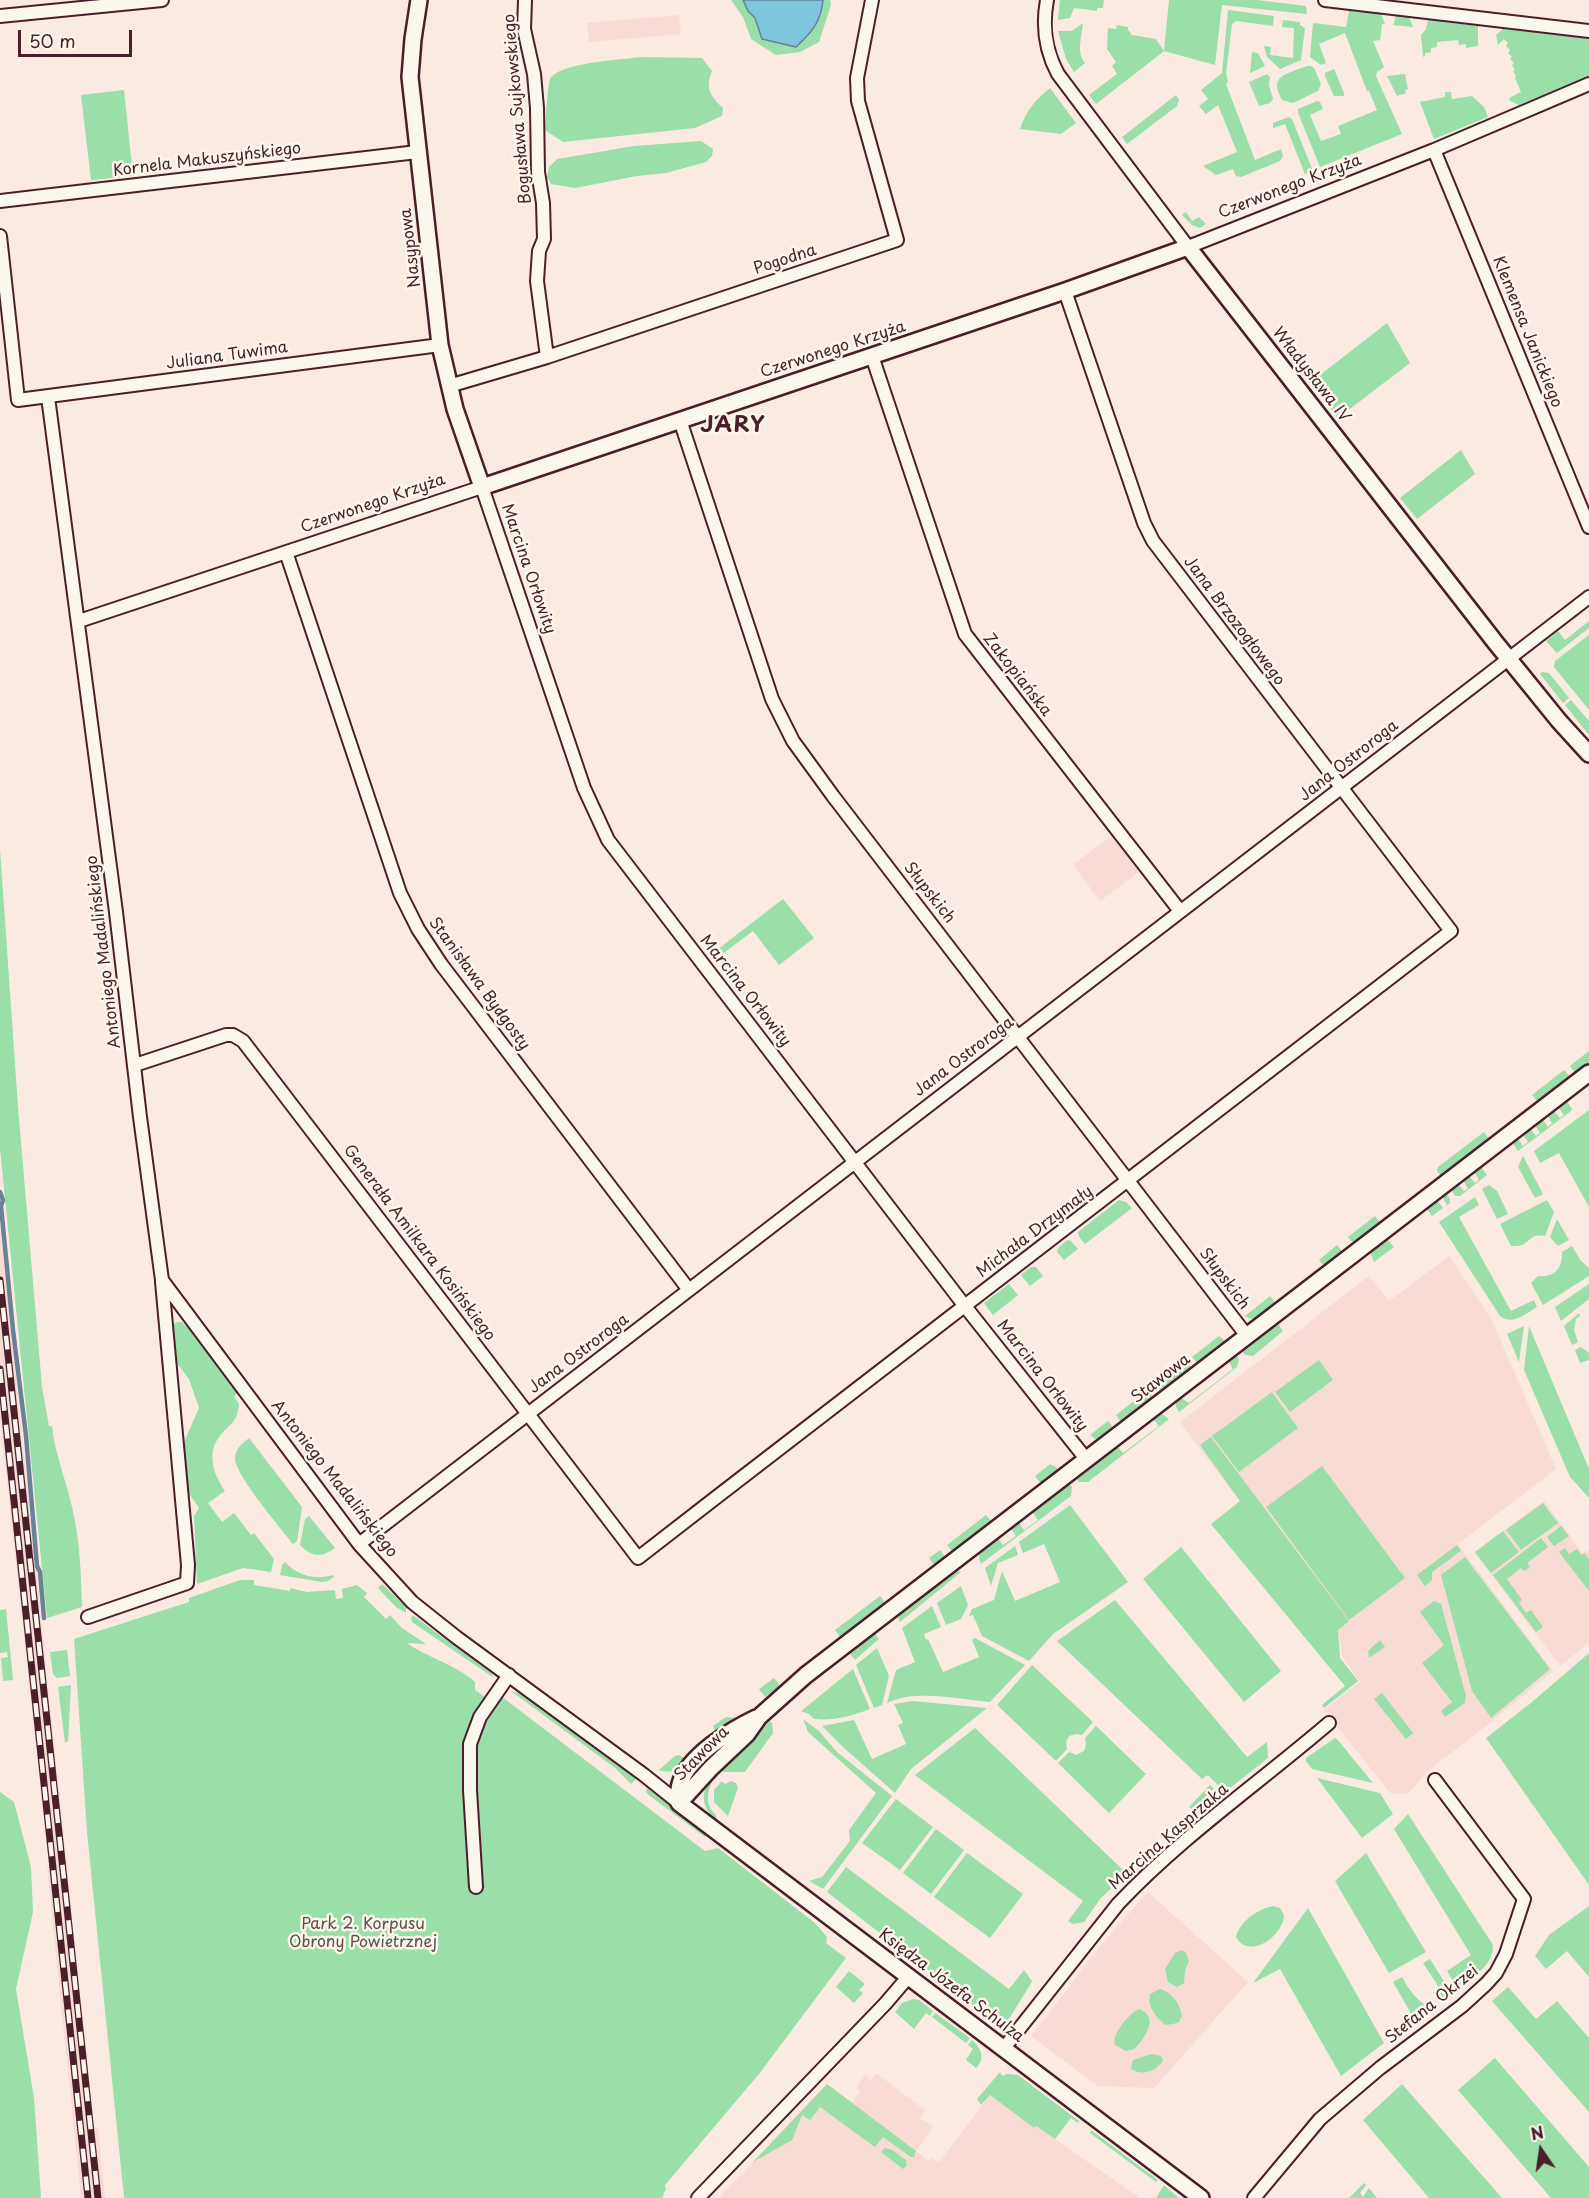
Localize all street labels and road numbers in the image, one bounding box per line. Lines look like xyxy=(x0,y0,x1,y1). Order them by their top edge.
street label: Bogusława Sujkowskiego xyxy=(500,13,536,205)
street label: Kornela Makuszyńskiego xyxy=(112,139,302,181)
street label: Czerwonego Krzyża xyxy=(1216,151,1364,223)
street label: Nasypowa xyxy=(397,207,425,289)
street label: Pogodna xyxy=(751,241,819,279)
street label: Klemensa Janickiego xyxy=(1488,253,1566,411)
street label: Czerwonego Krzyża xyxy=(758,317,908,383)
street label: Władysława IV xyxy=(1268,324,1354,426)
street label: Juliana Tuwima xyxy=(165,338,289,374)
street label: Czerwonego Krzyża xyxy=(298,470,448,538)
street label: Marcina Orłowity xyxy=(497,501,559,637)
street label: Jana Brzozogłowego xyxy=(1179,553,1289,689)
street label: Zakopiańska xyxy=(979,630,1055,720)
street label: Jana Ostroroga xyxy=(1296,716,1402,806)
street label: Antoniego Madalińskiego xyxy=(83,854,125,1050)
street label: Słupskich xyxy=(899,859,959,927)
street label: Stanisława Bydgosty xyxy=(424,914,534,1054)
street label: Marcina Orłowity xyxy=(695,931,795,1051)
street label: Jana Ostroroga xyxy=(910,1013,1018,1101)
street label: Generała Amilkara Kosińskiego xyxy=(339,1141,499,1345)
street label: Michała Drzymały xyxy=(973,1182,1097,1282)
street label: Słupskich xyxy=(1195,1244,1253,1314)
street label: Jana Ostroroga xyxy=(525,1310,633,1398)
street label: Marcina Orłowity xyxy=(992,1316,1092,1436)
street label: Stawowa xyxy=(1128,1350,1194,1408)
street label: Antoniego Madalińskiego xyxy=(267,1397,401,1561)
street label: Stawowa xyxy=(671,1723,733,1785)
street label: Marcina Kasprzaka xyxy=(1105,1780,1233,1894)
street label: Księdza Józefa Schulza xyxy=(875,1925,1027,2047)
street label: Stefana Okrzei xyxy=(1382,1962,1482,2048)

